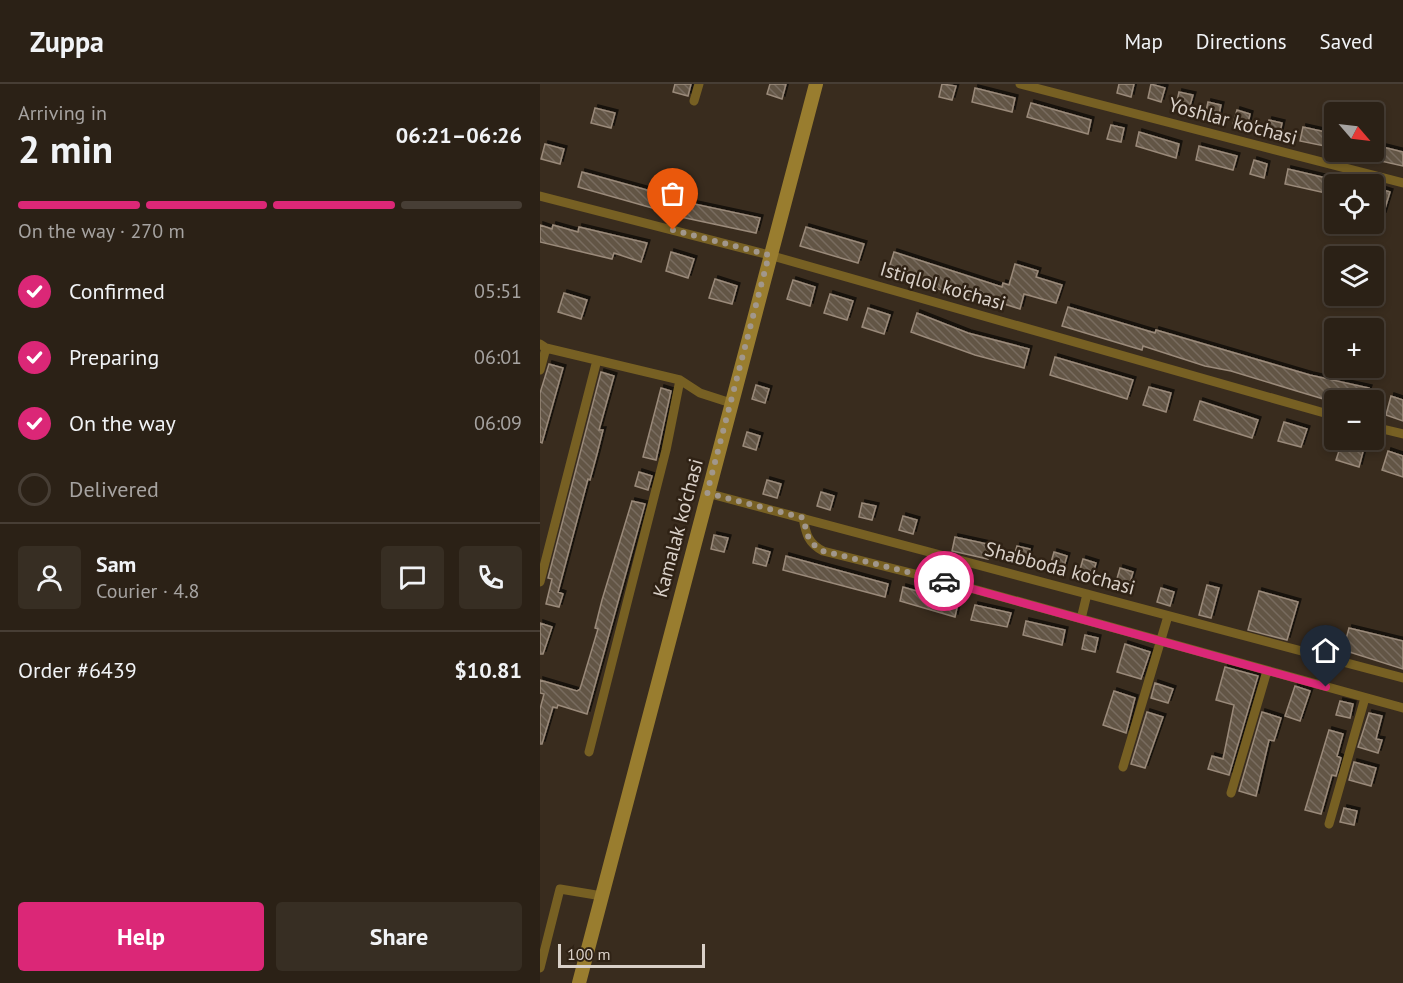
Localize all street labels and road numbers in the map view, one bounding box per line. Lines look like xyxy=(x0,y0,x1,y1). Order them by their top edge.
street label: Yoshlar ko'chasi xyxy=(1166,91,1300,151)
street label: Istiqlol ko'chasi xyxy=(877,256,1009,316)
street label: Kamalak ko'chasi xyxy=(647,456,709,600)
street label: Shabboda ko'chasi xyxy=(982,535,1138,601)

